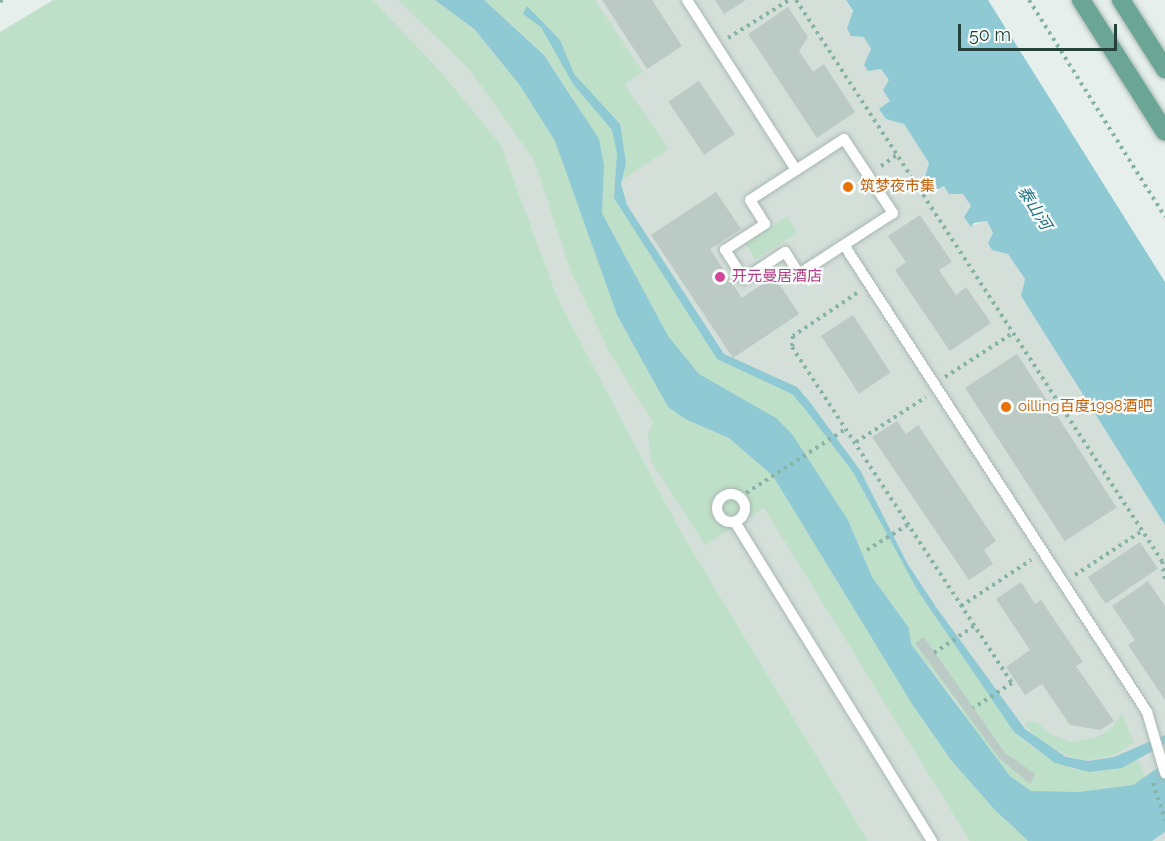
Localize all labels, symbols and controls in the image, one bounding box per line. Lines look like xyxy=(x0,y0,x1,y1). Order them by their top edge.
scale bar xyxy=(961,12,1120,50)
text: 50 m xyxy=(969,24,1011,45)
place label: 筑梦夜市集 xyxy=(860,178,935,196)
marker: 筑梦夜市集 xyxy=(841,180,855,194)
water label: 泰山河 xyxy=(1013,183,1055,233)
place label: 开元曼居酒店 xyxy=(732,268,822,286)
marker: 开元曼居酒店 xyxy=(713,270,727,284)
place label: oilling百度1998酒吧 xyxy=(1018,398,1153,416)
marker: oilling百度1998酒吧 xyxy=(999,400,1013,414)

